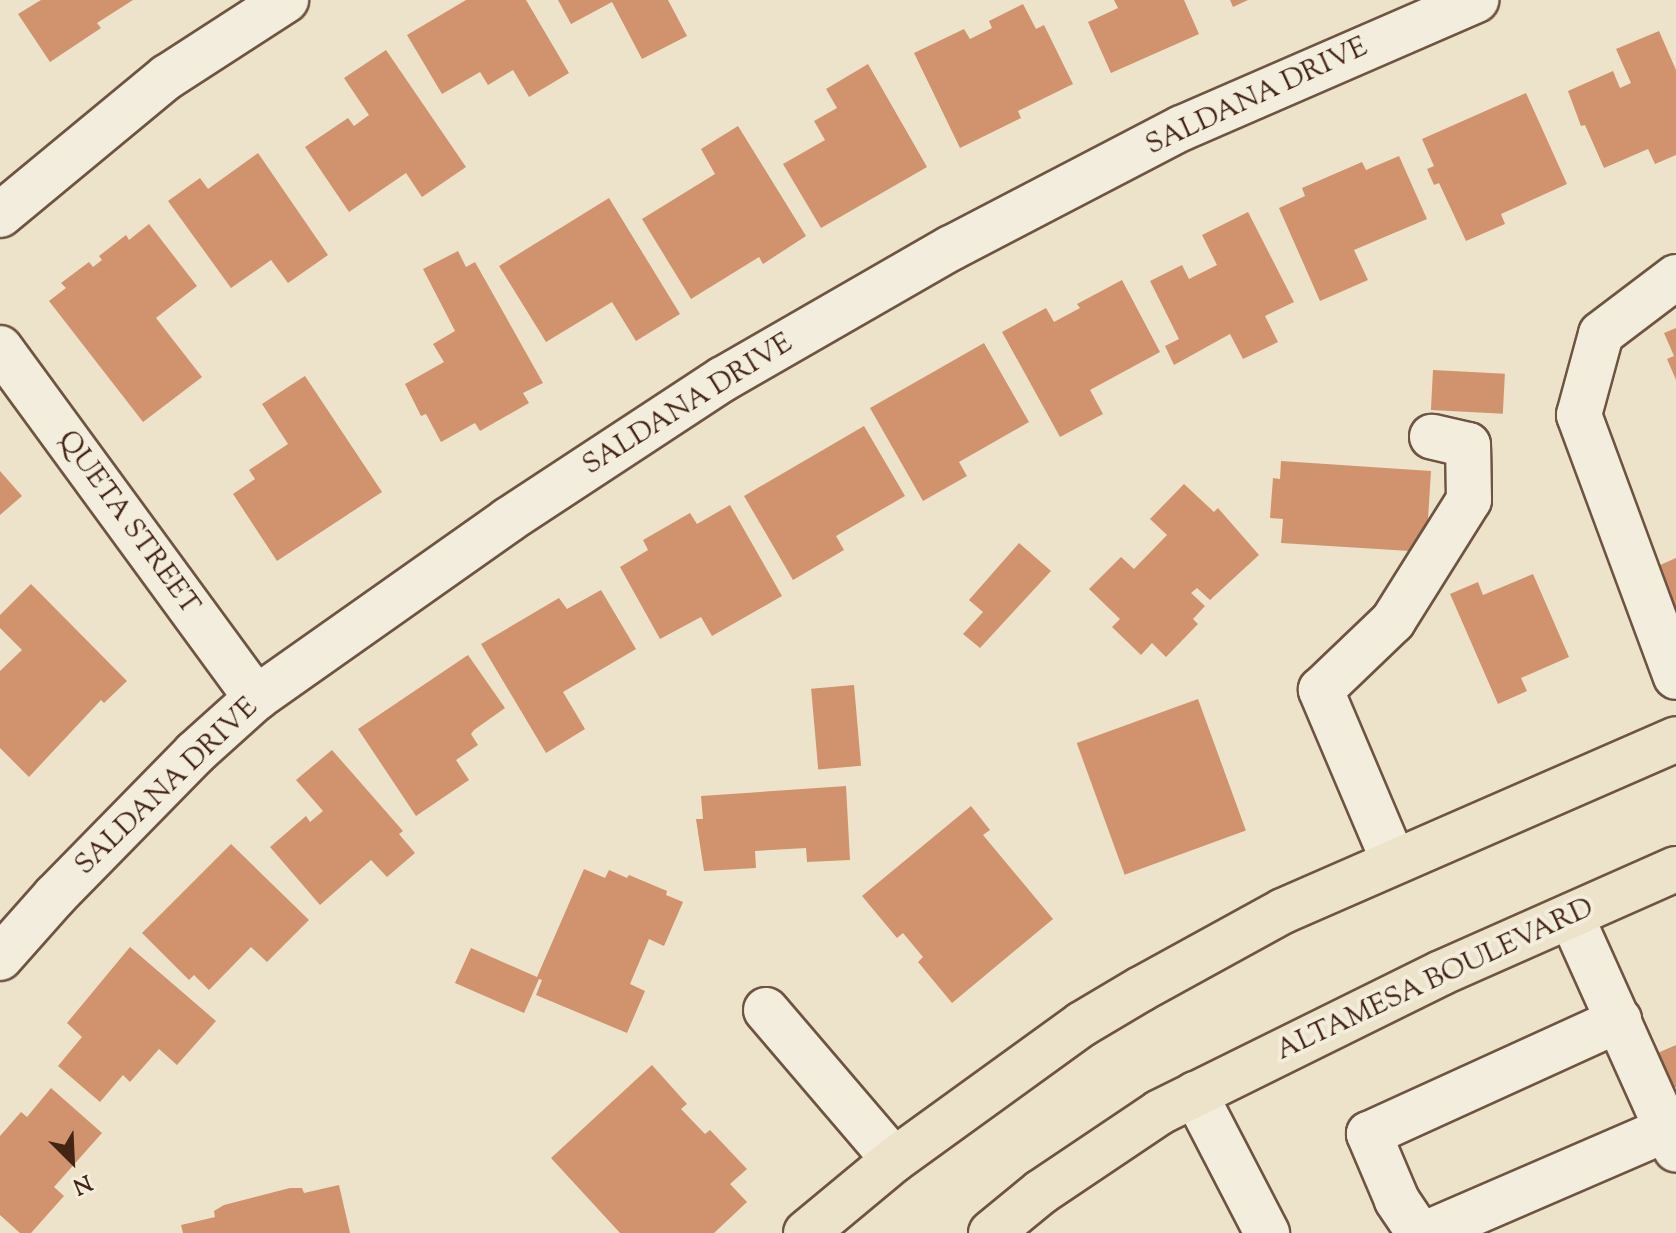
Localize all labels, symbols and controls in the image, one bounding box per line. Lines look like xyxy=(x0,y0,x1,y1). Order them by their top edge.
street label: SALDANA DRIVE xyxy=(1141,31,1373,163)
street label: SALDANA DRIVE xyxy=(577,327,799,483)
street label: QUETA STREET xyxy=(50,424,206,622)
street label: SALDANA DRIVE xyxy=(69,691,265,883)
street label: ALTAMESA BOULEVARD xyxy=(1271,892,1599,1068)
north arrow xyxy=(32,1121,112,1201)
text: N xyxy=(67,1165,96,1201)

